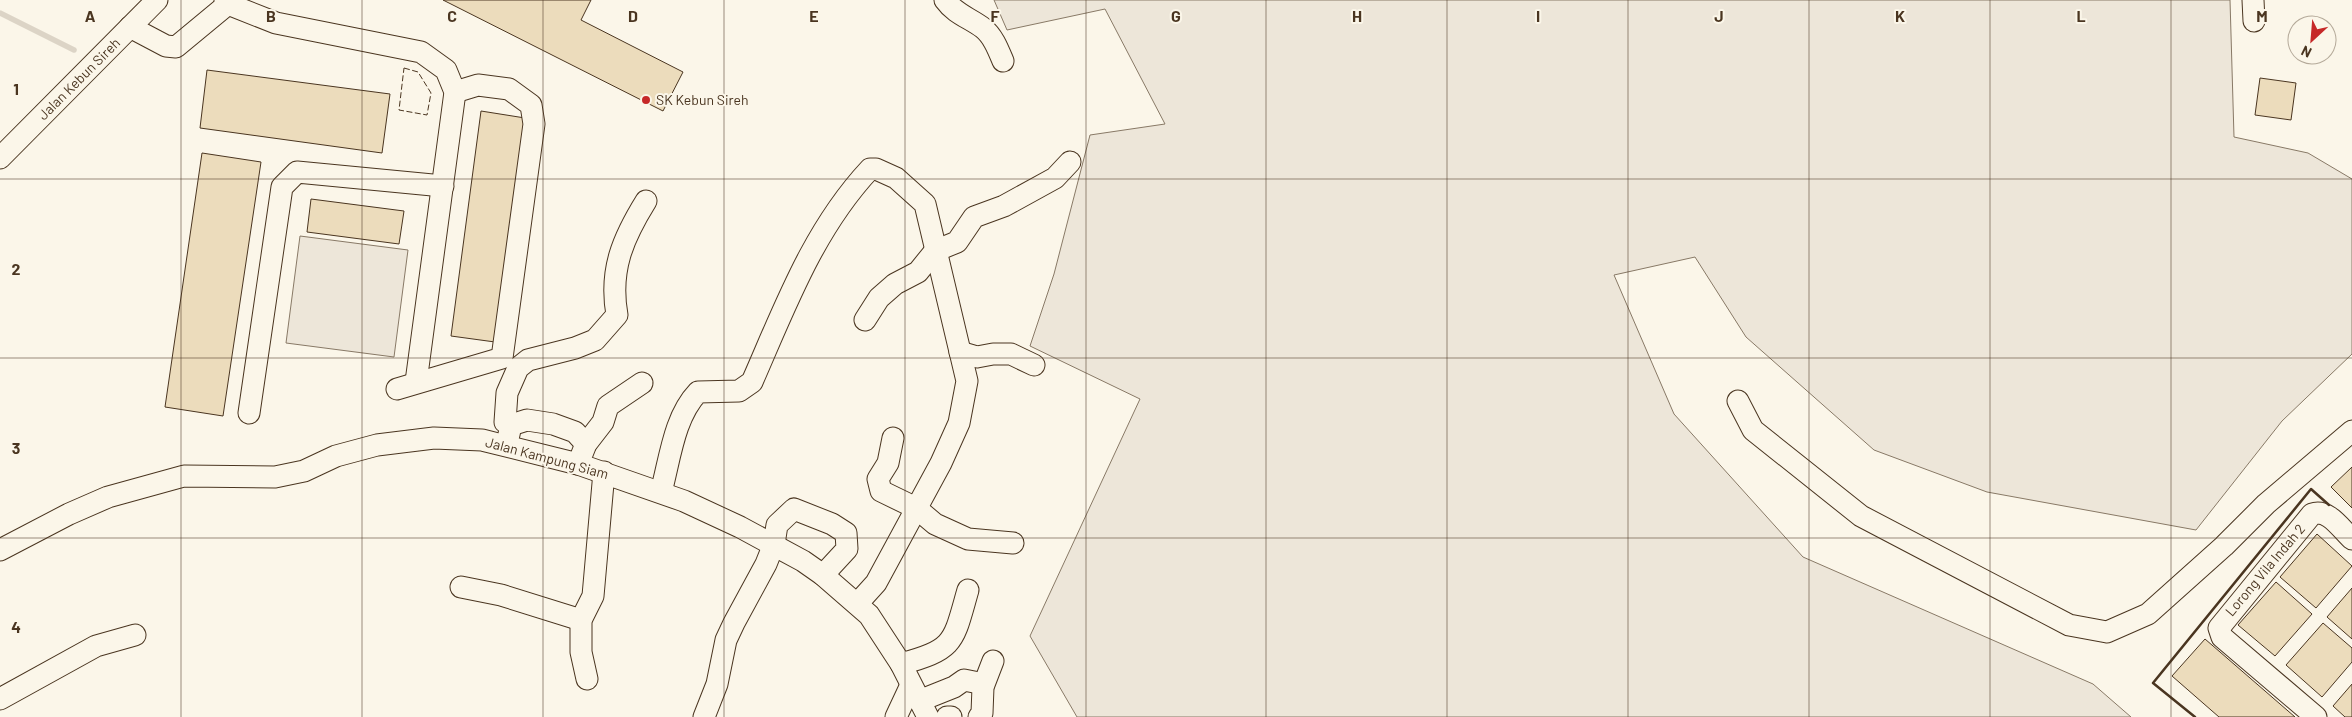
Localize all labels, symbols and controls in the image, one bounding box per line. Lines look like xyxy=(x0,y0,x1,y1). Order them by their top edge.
text: A xyxy=(85,6,96,25)
text: B xyxy=(266,6,276,25)
text: C xyxy=(447,6,457,25)
text: D xyxy=(628,6,638,25)
text: E xyxy=(809,6,819,25)
text: F xyxy=(991,6,1000,25)
text: G xyxy=(1171,6,1181,25)
text: H xyxy=(1352,6,1362,25)
text: I xyxy=(1536,6,1540,25)
text: J xyxy=(1714,6,1724,25)
text: K xyxy=(1895,6,1905,25)
text: L xyxy=(2076,6,2086,25)
text: M xyxy=(2256,6,2268,25)
north arrow xyxy=(2287,15,2337,65)
street label: Jalan Kebun Sireh xyxy=(34,34,123,123)
text: N xyxy=(2298,42,2314,62)
text: 1 xyxy=(13,79,19,98)
place label: SK Kebun Sireh xyxy=(656,91,749,108)
marker: SK Kebun Sireh xyxy=(640,94,652,106)
text: 2 xyxy=(12,259,21,278)
street label: Jalan Kampung Siam xyxy=(484,433,611,482)
text: 3 xyxy=(12,438,20,457)
street label: Lorong Vila Indah 2 xyxy=(2221,520,2308,619)
text: 4 xyxy=(11,617,21,636)

